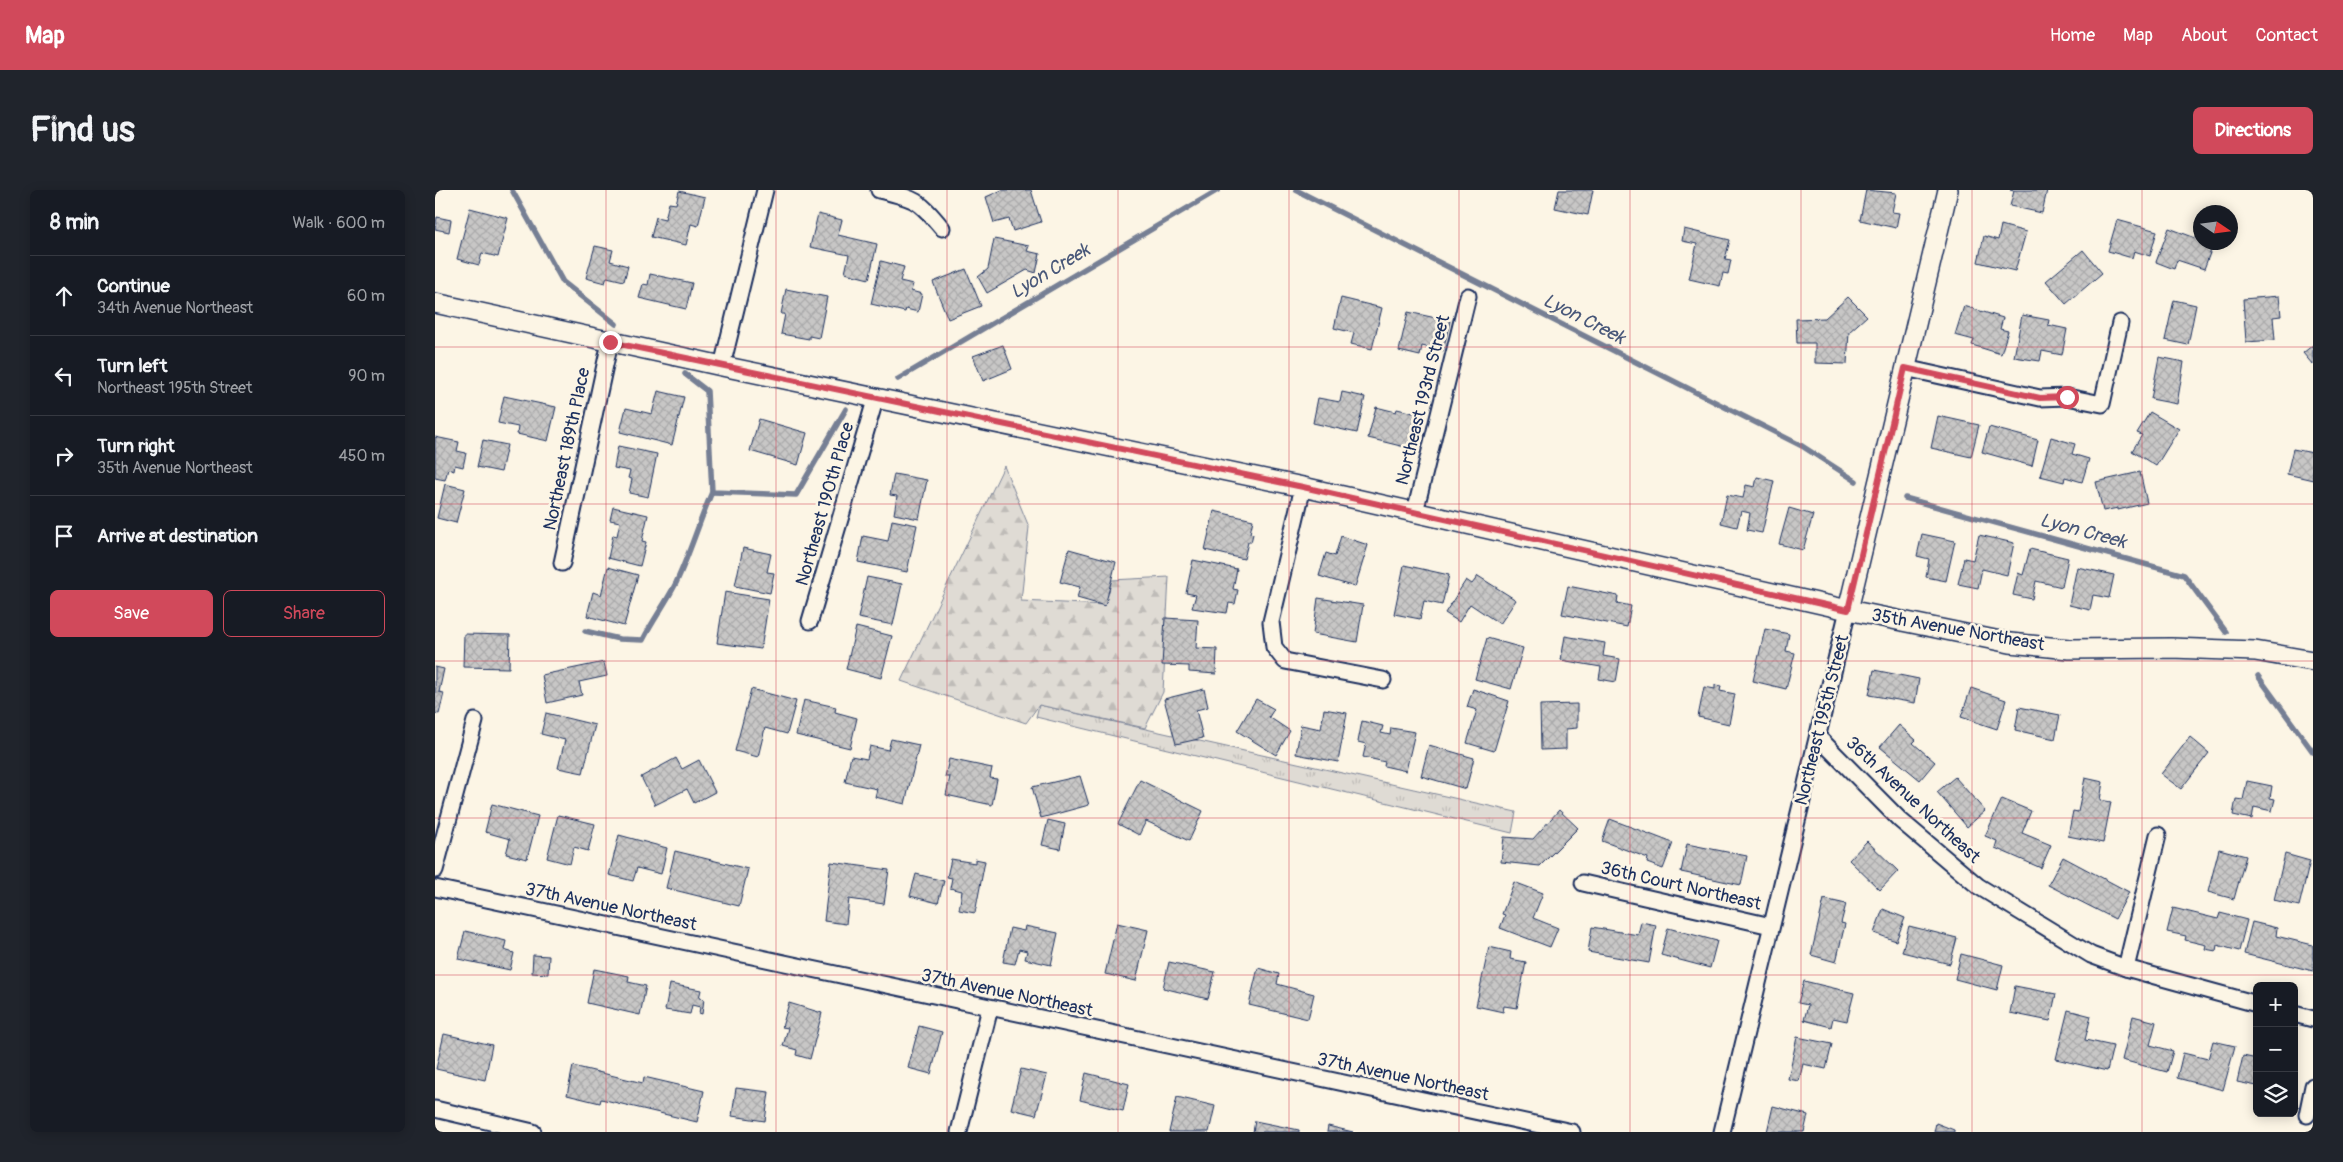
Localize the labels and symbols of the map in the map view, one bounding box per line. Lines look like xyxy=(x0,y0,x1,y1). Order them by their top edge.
north arrow xyxy=(2193,205,2238,250)
water label: Lyon Creek xyxy=(1006,237,1096,304)
water label: Lyon Creek xyxy=(1539,288,1631,351)
street label: Northeast 193rd Street xyxy=(1391,312,1455,487)
route end xyxy=(599,331,622,354)
street label: Northeast 189th Place xyxy=(538,365,596,533)
route start xyxy=(2056,386,2079,409)
street label: Northeast 190th Place xyxy=(791,419,859,589)
water label: Lyon Creek xyxy=(2037,508,2131,555)
street label: 35th Avenue Northeast xyxy=(1870,603,2047,657)
street label: Northeast 195th Street xyxy=(1790,632,1854,808)
street label: 36th Avenue Northeast xyxy=(1841,732,1986,869)
street label: 36th Court Northeast xyxy=(1598,856,1764,916)
street label: 37th Avenue Northeast xyxy=(523,878,700,937)
street label: 37th Avenue Northeast xyxy=(919,964,1096,1023)
street label: 37th Avenue Northeast xyxy=(1315,1048,1492,1107)

